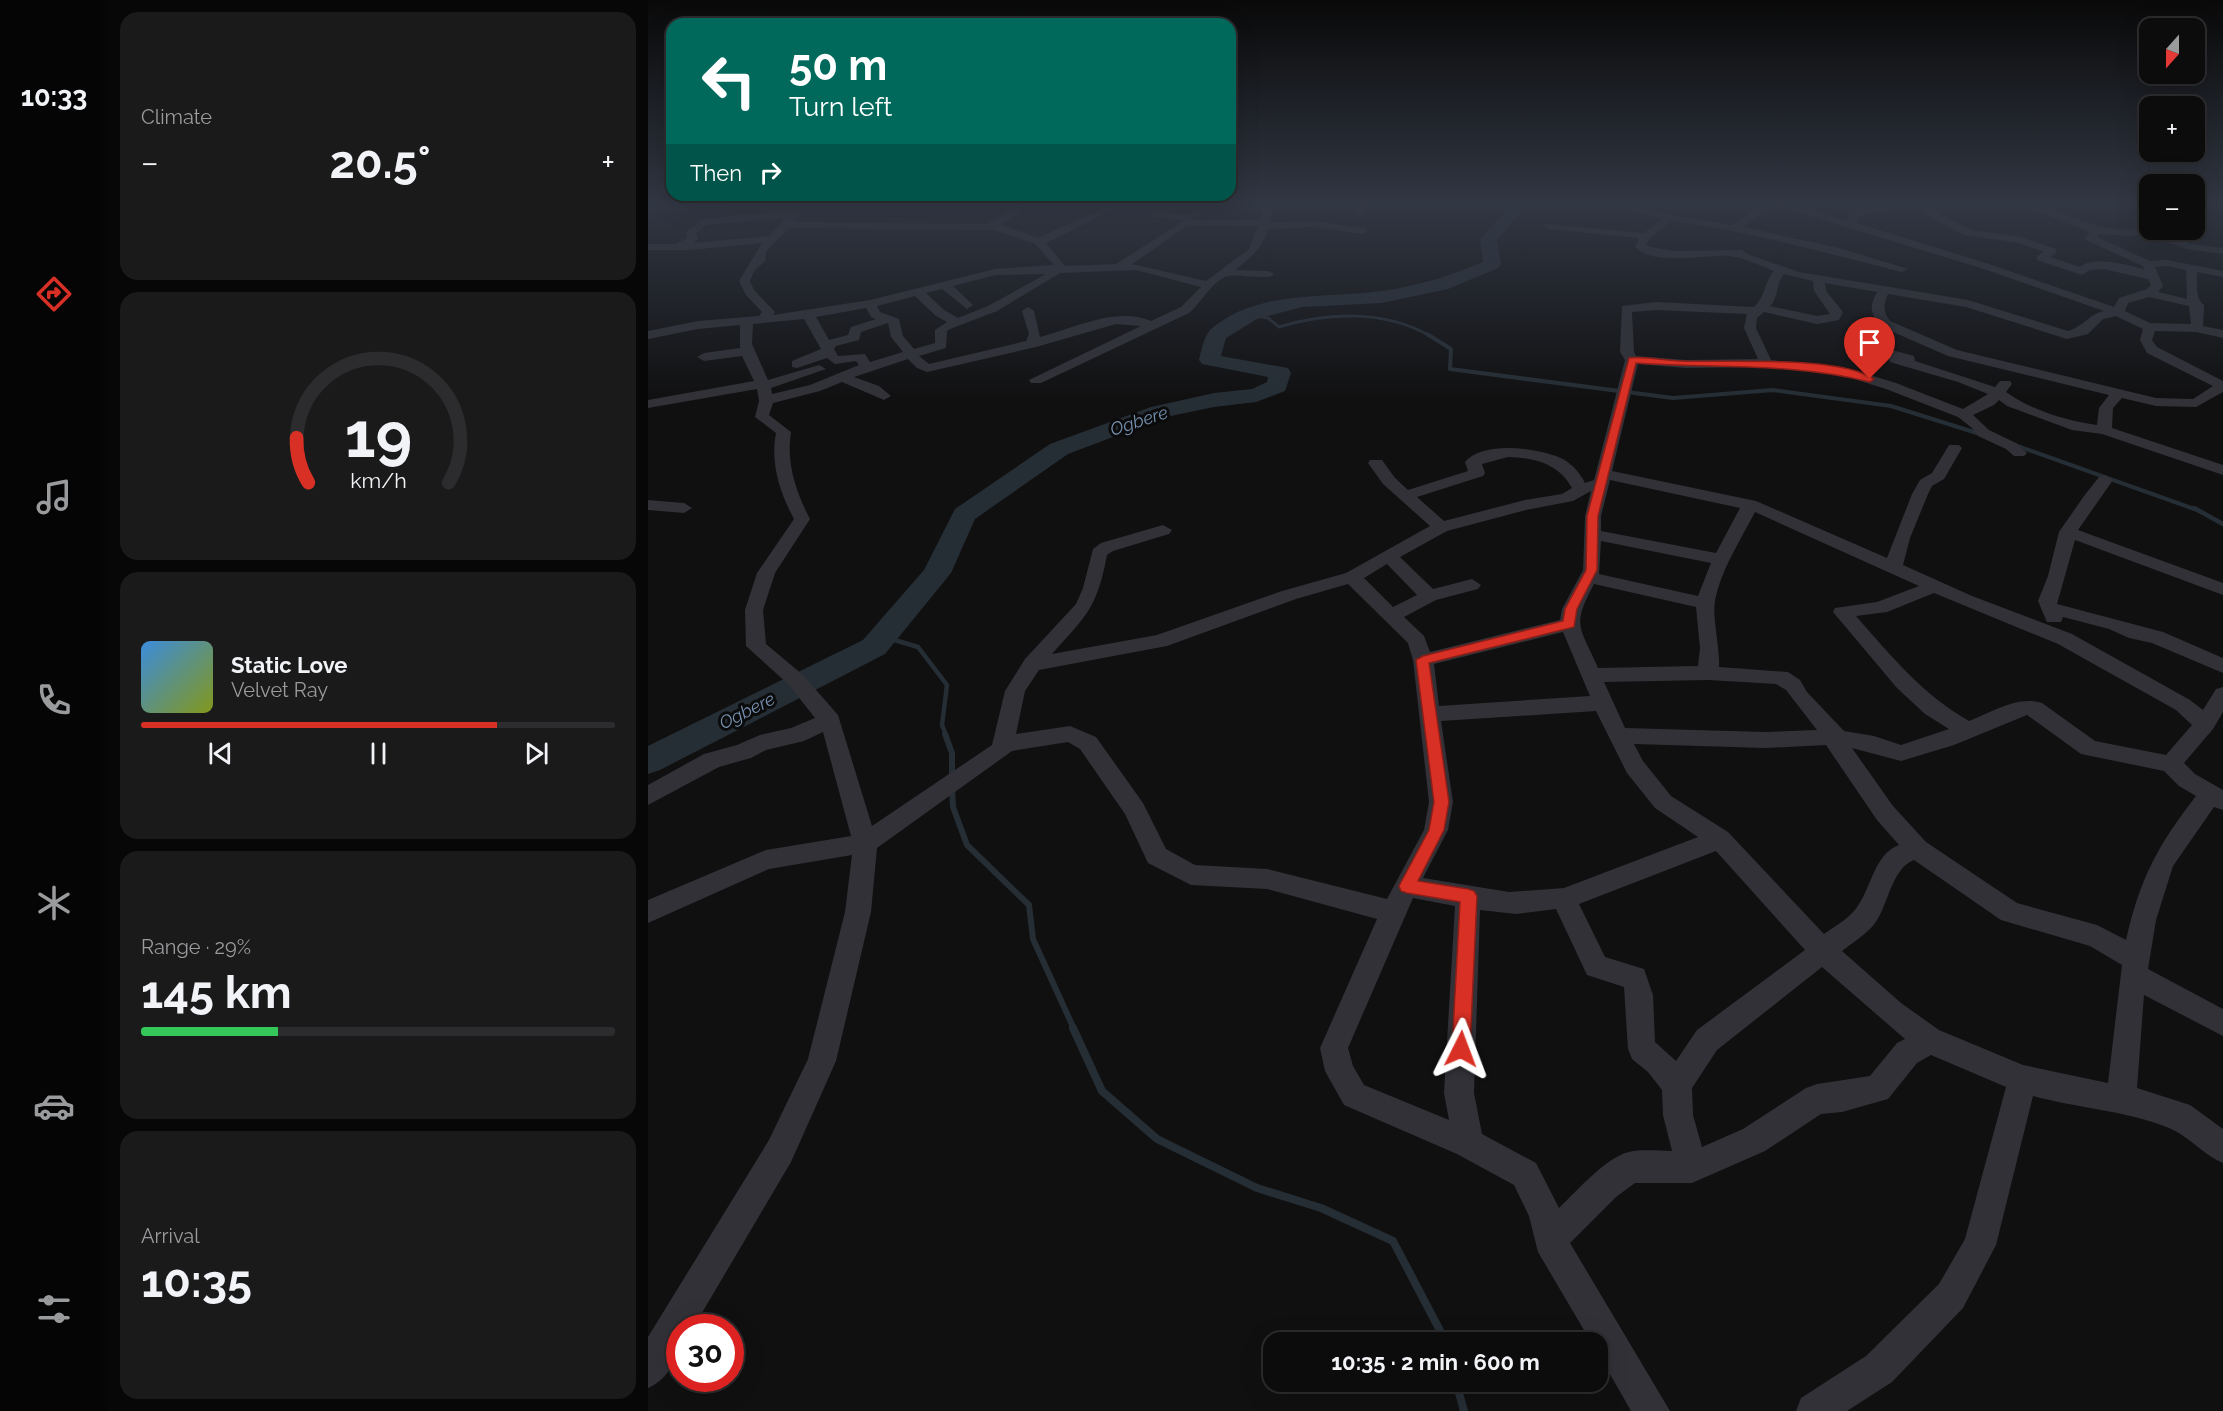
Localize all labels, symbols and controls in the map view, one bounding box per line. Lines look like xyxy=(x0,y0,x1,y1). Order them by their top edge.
north arrow xyxy=(2139,18,2205,84)
map controls xyxy=(2139,18,2205,240)
text: 50 m xyxy=(789,41,887,90)
icon: left xyxy=(690,42,768,120)
text: 10:33 xyxy=(21,81,87,112)
text: Turn left xyxy=(789,91,892,122)
button: + xyxy=(2139,96,2205,162)
text: Climate xyxy=(141,105,212,129)
text: 20.5° xyxy=(330,136,430,189)
text: − xyxy=(141,143,159,182)
text: + xyxy=(601,143,615,182)
icon: right xyxy=(754,156,787,189)
text: Then xyxy=(690,160,742,186)
button: − xyxy=(2139,174,2205,240)
icon: directions xyxy=(33,273,75,315)
pin xyxy=(1844,317,1895,379)
icon: arrive xyxy=(1853,326,1886,359)
text: 19 xyxy=(344,398,412,472)
water label: Ogbere xyxy=(1107,401,1171,440)
text: km/h xyxy=(350,468,406,493)
icon: music xyxy=(33,476,75,518)
text: Static Love xyxy=(231,652,348,678)
text: Velvet Ray xyxy=(231,678,328,702)
icon: phone xyxy=(33,679,75,721)
water label: Ogbere xyxy=(716,688,778,733)
icon: previous xyxy=(204,737,237,770)
icon: pause xyxy=(362,737,395,770)
icon: next xyxy=(520,737,553,770)
icon: climate xyxy=(33,882,75,924)
text: Range · 29% xyxy=(141,935,251,959)
text: 145 km xyxy=(141,966,292,1019)
position arrow xyxy=(1429,1017,1493,1081)
icon: car xyxy=(33,1085,75,1127)
text: Arrival xyxy=(141,1224,200,1248)
text: 10:35 xyxy=(141,1255,252,1308)
icon: filters xyxy=(33,1288,75,1330)
speed limit sign: 30 xyxy=(666,1314,744,1392)
text: 10:35 · 2 min · 600 m xyxy=(1331,1349,1540,1375)

